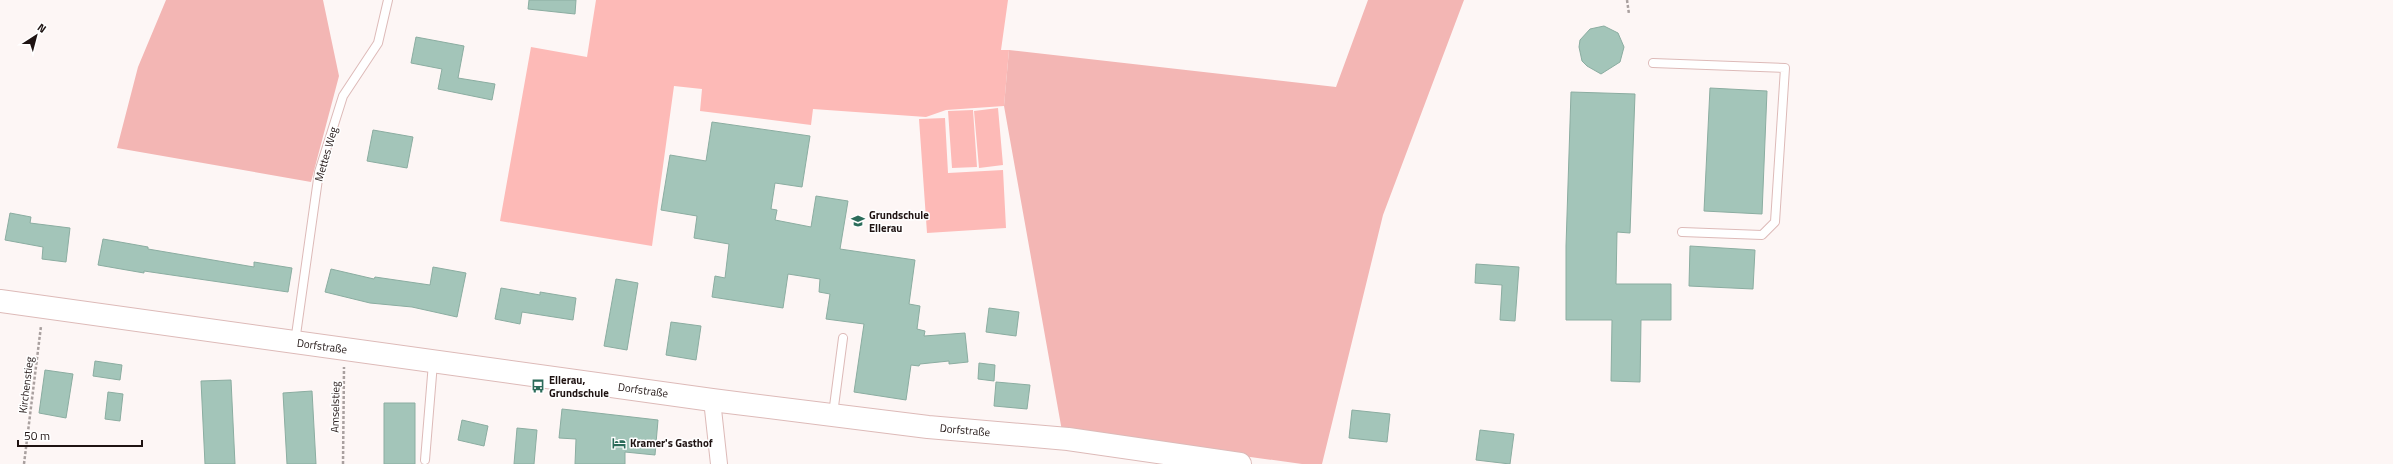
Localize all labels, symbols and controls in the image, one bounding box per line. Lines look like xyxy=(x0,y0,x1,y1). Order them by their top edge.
north arrow xyxy=(16,16,56,56)
text: N xyxy=(34,19,50,37)
street label: Mettes Weg xyxy=(311,124,342,183)
place label: Grundschule Ellerau xyxy=(869,207,929,236)
school or university icon: Grundschule Ellerau xyxy=(850,213,866,229)
street label: Dorfstraße xyxy=(296,335,349,357)
street label: Kirchenstieg xyxy=(15,355,37,414)
place label: Ellerau, Grundschule xyxy=(549,372,609,401)
bus stop icon: Ellerau, Grundschule xyxy=(530,378,546,394)
street label: Dorfstraße xyxy=(617,379,670,401)
street label: Amselstieg xyxy=(327,381,343,433)
street label: Dorfstraße xyxy=(939,420,991,440)
scale bar xyxy=(18,422,142,448)
text: 50 m xyxy=(24,426,50,445)
hotel icon: Kramer's Gasthof xyxy=(611,435,627,451)
place label: Kramer's Gasthof xyxy=(630,435,713,451)

